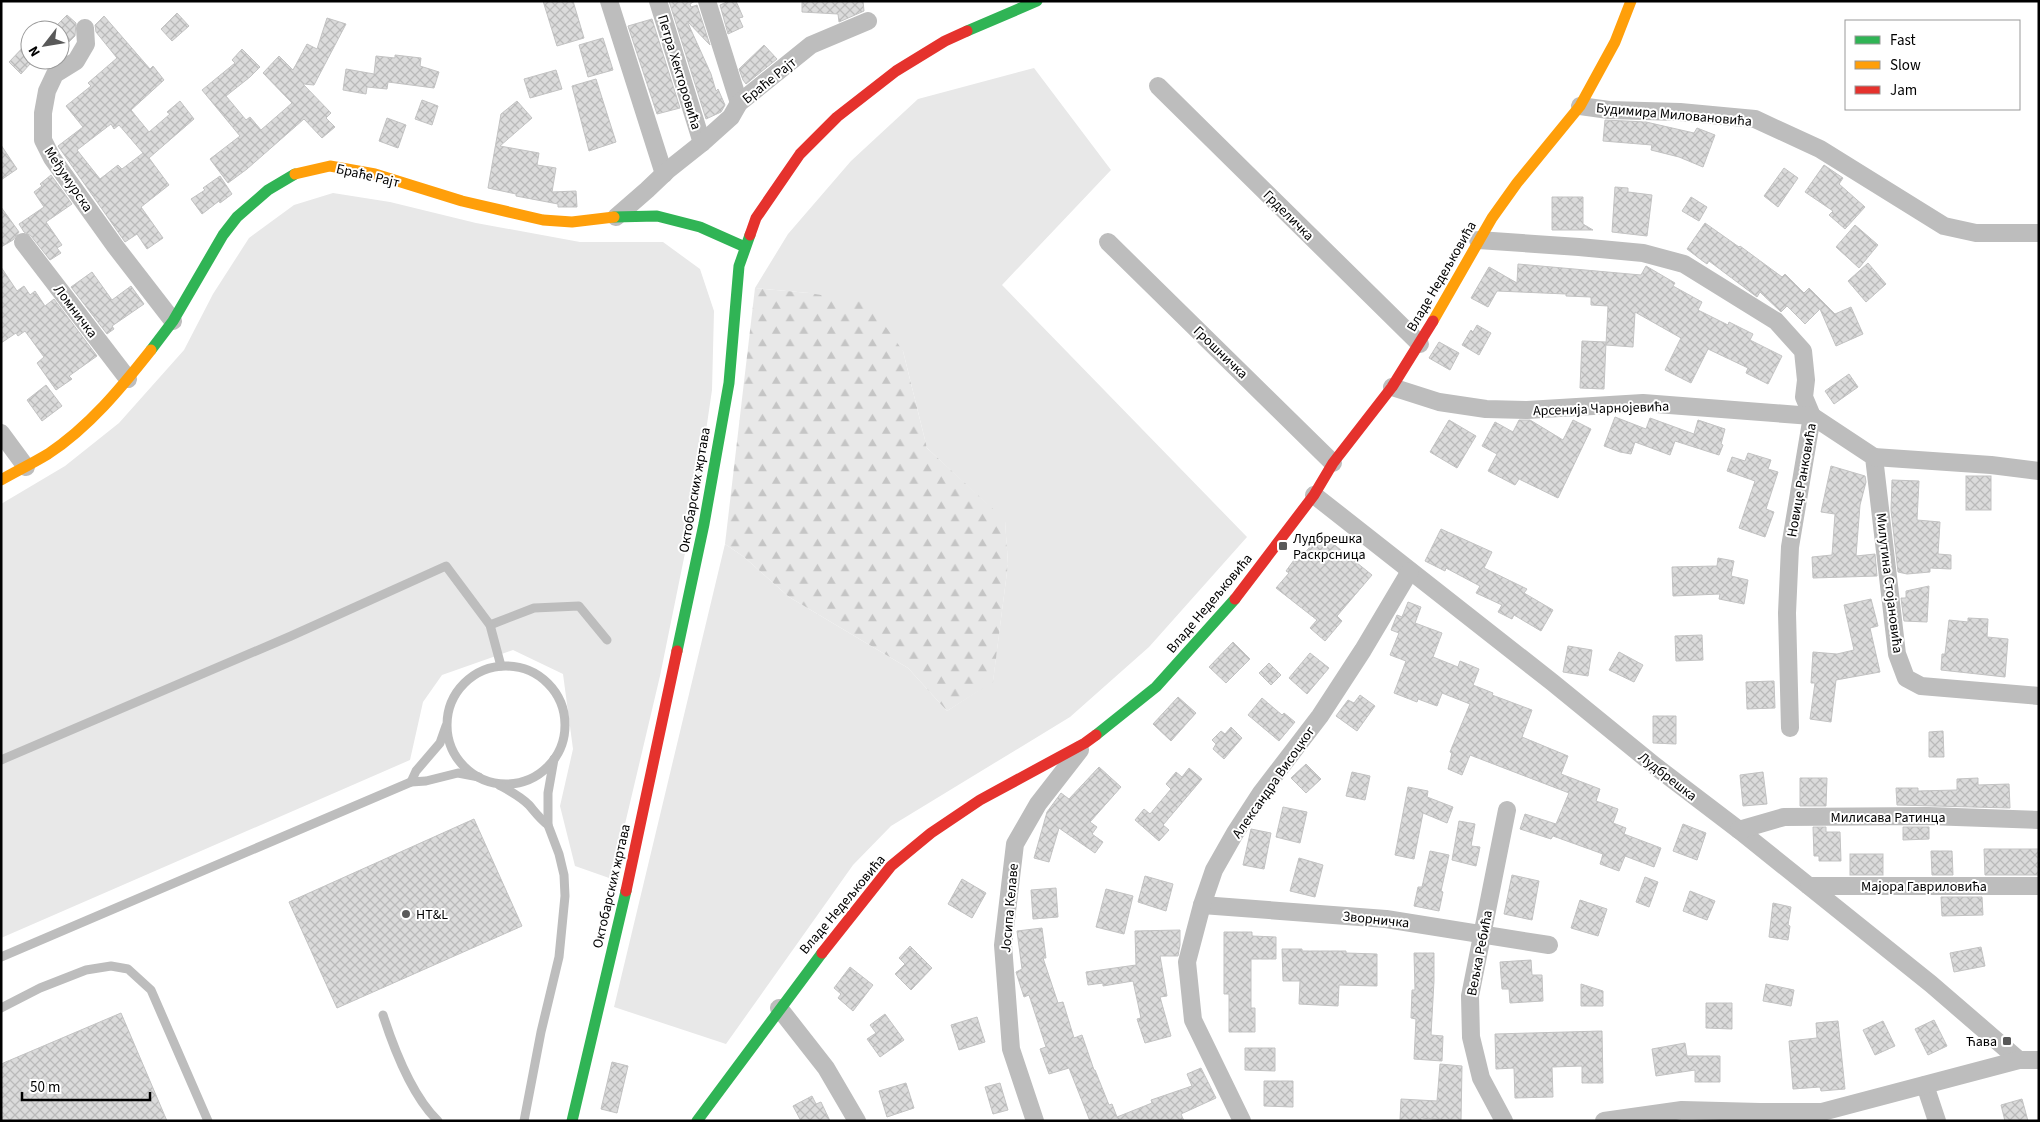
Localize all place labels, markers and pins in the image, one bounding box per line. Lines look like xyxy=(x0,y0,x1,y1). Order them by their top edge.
place label: Лудбрешка Раскрсница xyxy=(1293,529,1366,565)
marker: Лудбрешка Раскрсница xyxy=(1277,540,1289,552)
place label: HT&L xyxy=(416,905,448,925)
marker: HT&L xyxy=(400,908,412,920)
place label: Ћава xyxy=(1966,1032,1997,1052)
marker: Ћава xyxy=(2001,1035,2013,1047)

